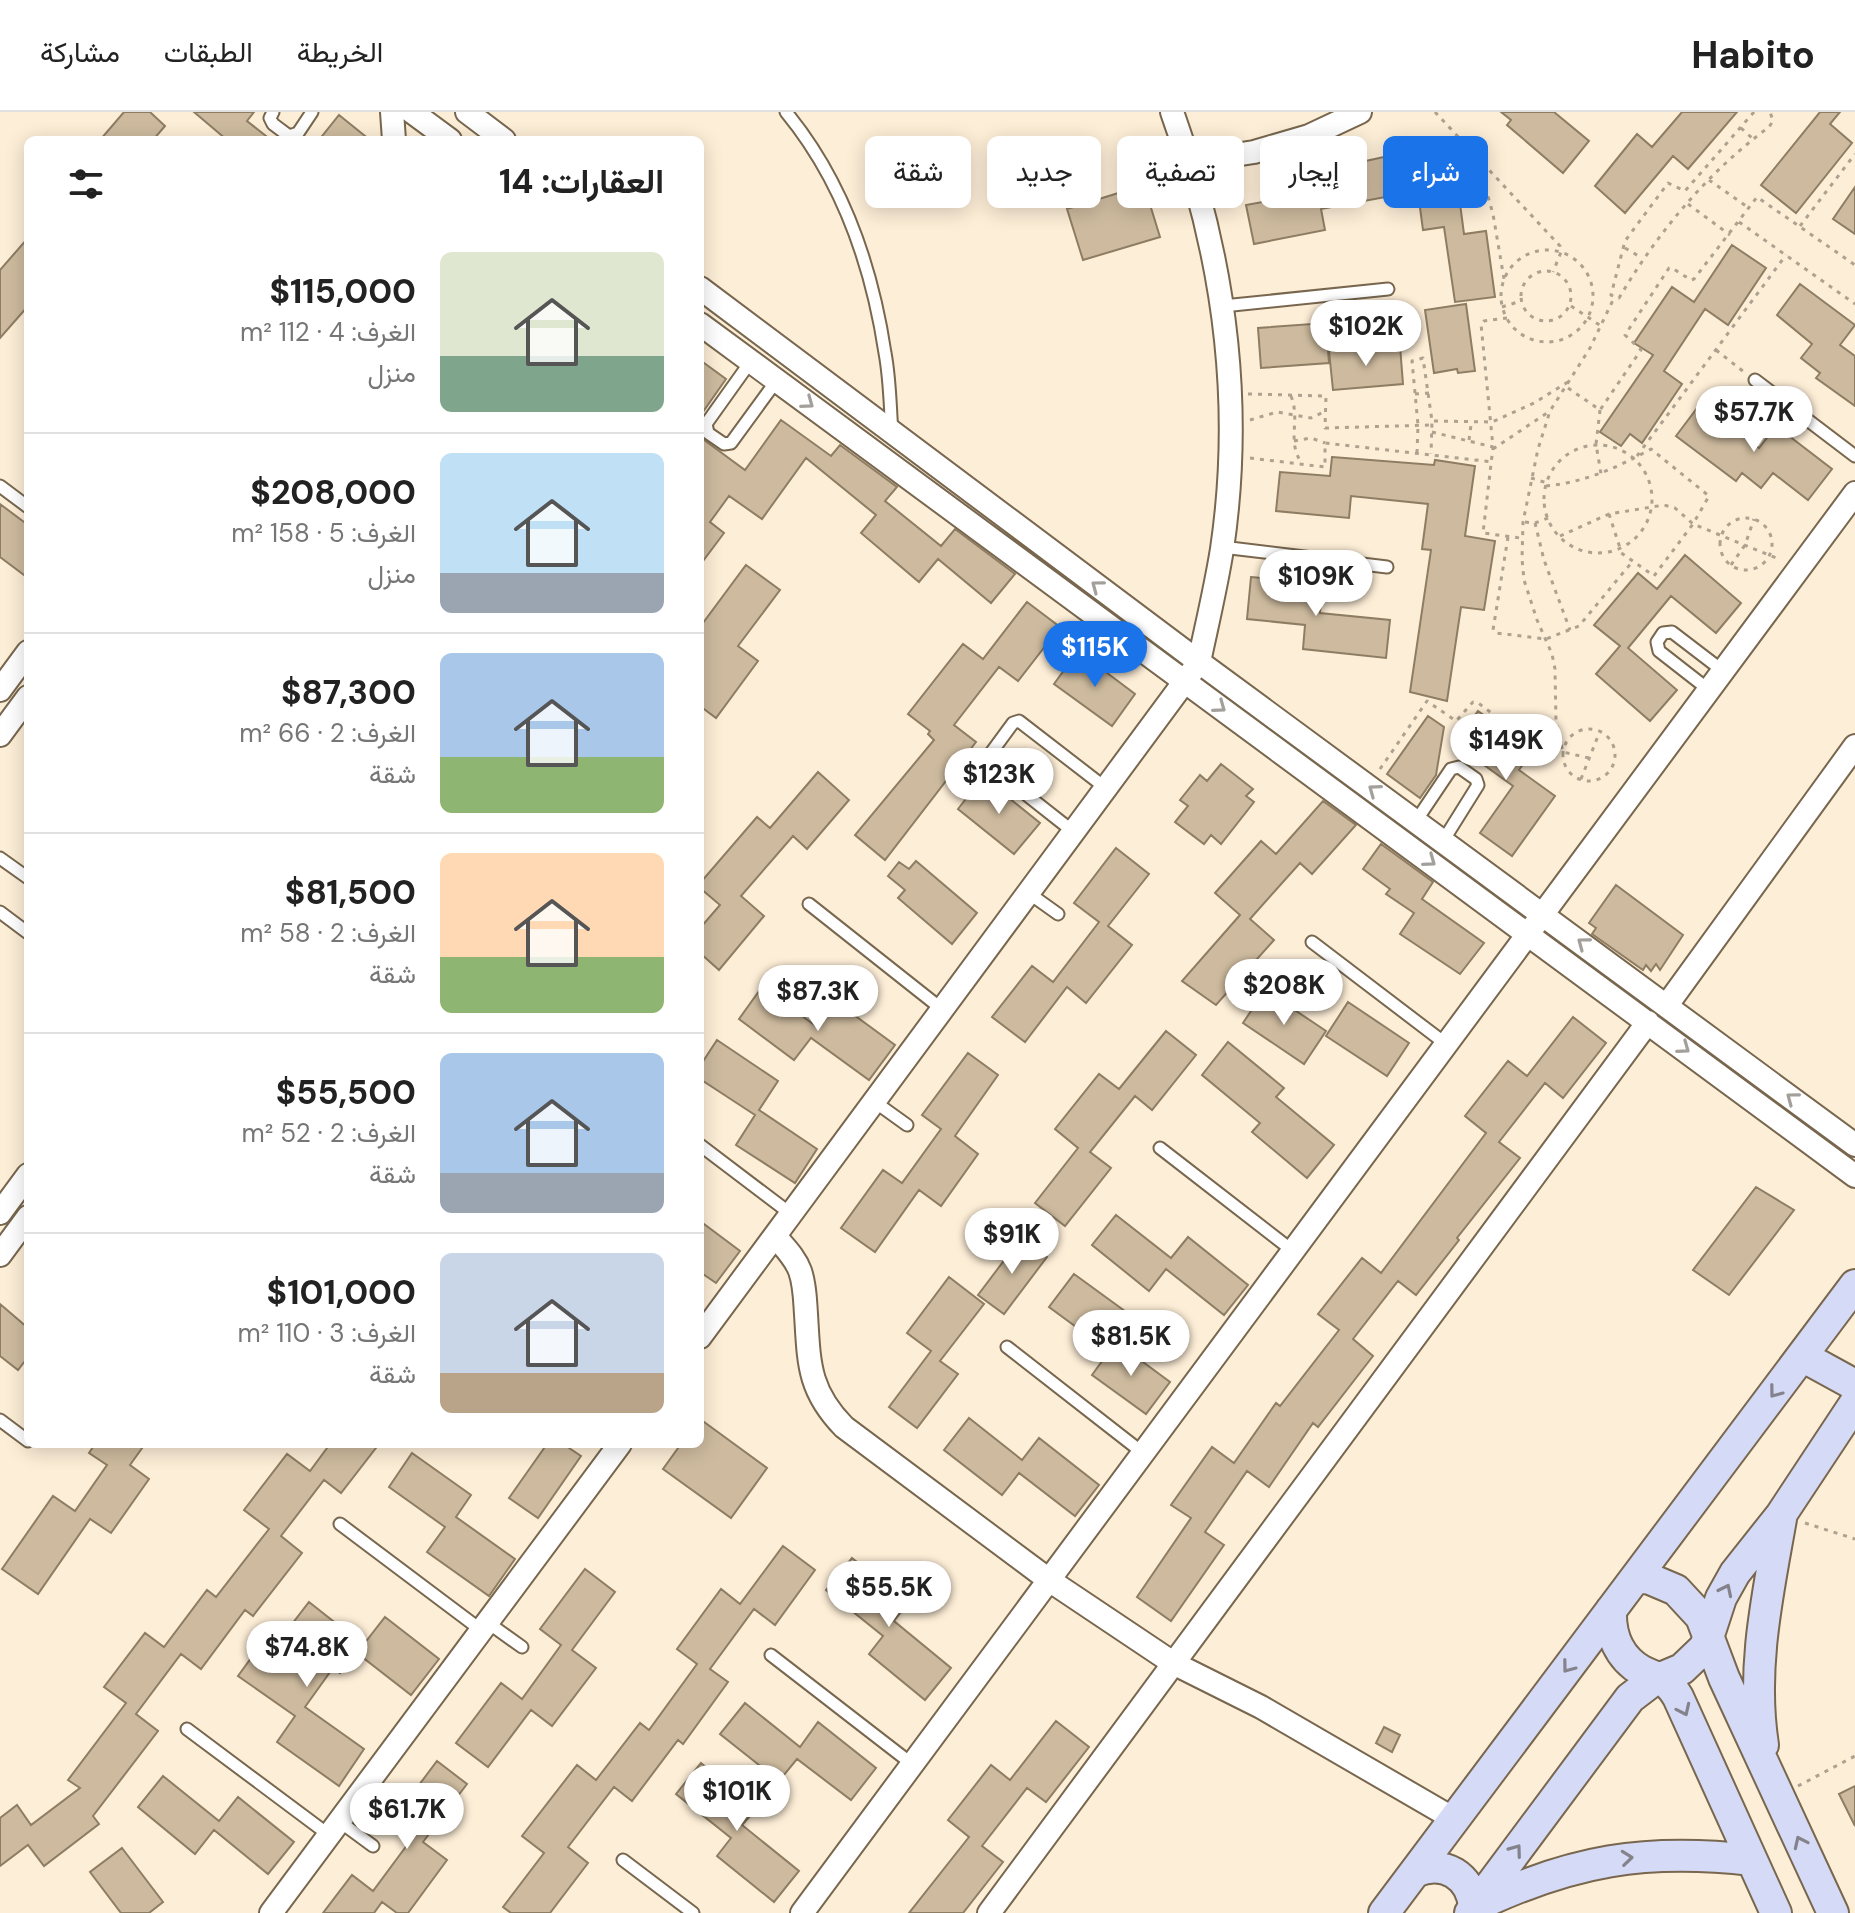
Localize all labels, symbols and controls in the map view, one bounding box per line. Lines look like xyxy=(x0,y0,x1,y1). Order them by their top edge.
text: Habito xyxy=(1691,30,1815,80)
text: مشاركة xyxy=(40,34,120,71)
text: الطبقات xyxy=(164,34,253,71)
text: الخريطة xyxy=(297,34,383,71)
chip: شقة xyxy=(865,136,971,208)
chip: جديد xyxy=(987,136,1101,208)
chip: تصفية xyxy=(1117,136,1244,208)
chip: إيجار xyxy=(1260,136,1367,208)
chip: شراء xyxy=(1383,136,1488,208)
text: العقارات: 14 xyxy=(499,159,664,204)
icon: filters xyxy=(64,162,108,206)
text: $115,000 xyxy=(269,269,416,314)
icon: home xyxy=(504,284,600,380)
pin: $102K xyxy=(1310,300,1422,368)
text: $102K xyxy=(1328,309,1404,343)
text: الغرف: 4 · 112 m² xyxy=(240,315,416,349)
text: منزل xyxy=(367,356,416,390)
pin: $57.7K xyxy=(1689,386,1819,454)
one-way arrow xyxy=(799,394,814,408)
text: $57.7K xyxy=(1714,395,1794,429)
text: $208,000 xyxy=(250,470,416,515)
icon: home xyxy=(504,485,600,581)
text: الغرف: 5 · 158 m² xyxy=(231,516,416,550)
pin: $109K xyxy=(1260,550,1372,618)
text: منزل xyxy=(367,557,416,591)
text: $109K xyxy=(1278,559,1354,593)
one-way arrow xyxy=(1091,581,1106,595)
pin: $115K xyxy=(1039,621,1151,689)
text: $115K xyxy=(1061,630,1129,664)
text: $87,300 xyxy=(281,670,416,715)
icon: home xyxy=(504,685,600,781)
one-way arrow xyxy=(1212,697,1226,712)
pin: $149K xyxy=(1450,714,1562,782)
text: الغرف: 2 · 66 m² xyxy=(239,716,416,750)
text: $149K xyxy=(1468,723,1544,757)
pin: $123K xyxy=(943,748,1055,816)
text: شقة xyxy=(369,757,416,791)
text: $123K xyxy=(963,757,1035,791)
one-way arrow xyxy=(1368,785,1382,800)
one-way arrow xyxy=(1421,851,1435,866)
text: $81,500 xyxy=(285,870,416,915)
icon: home xyxy=(504,885,600,981)
text: الغرف: 2 · 58 m² xyxy=(240,916,416,950)
one-way arrow xyxy=(1578,939,1592,953)
text: شقة xyxy=(369,957,416,991)
pin: $208K xyxy=(1228,959,1340,1027)
pin: $87.3K xyxy=(753,965,883,1033)
text: $208K xyxy=(1243,968,1325,1002)
text: $87.3K xyxy=(776,974,860,1008)
one-way arrow xyxy=(1675,1039,1690,1053)
text: $55,500 xyxy=(276,1070,416,1115)
icon: home xyxy=(504,1085,600,1181)
one-way arrow xyxy=(1787,1093,1801,1108)
text: الغرف: 2 · 52 m² xyxy=(242,1116,416,1150)
text: شقة xyxy=(369,1157,416,1191)
pin: $91K xyxy=(965,1208,1059,1276)
text: $91K xyxy=(983,1217,1041,1251)
text: $101,000 xyxy=(267,1270,416,1315)
icon: home xyxy=(504,1285,600,1381)
pin: $81.5K xyxy=(1066,1310,1196,1378)
text: الغرف: 3 · 110 m² xyxy=(238,1316,416,1350)
text: $81.5K xyxy=(1091,1319,1171,1353)
text: شقة xyxy=(369,1357,416,1391)
one-way arrow xyxy=(1770,1383,1785,1398)
pin: $55.5K xyxy=(824,1561,954,1629)
text: $55.5K xyxy=(845,1570,933,1604)
one-way arrow xyxy=(1716,1583,1732,1598)
pin: $74.8K xyxy=(242,1621,372,1689)
text: $74.8K xyxy=(264,1630,350,1664)
one-way arrow xyxy=(1564,1658,1578,1673)
one-way arrow xyxy=(1674,1702,1690,1717)
pin: $101K xyxy=(681,1765,793,1833)
text: $101K xyxy=(702,1774,772,1808)
pin: $61.7K xyxy=(342,1783,472,1851)
text: $61.7K xyxy=(368,1792,446,1826)
one-way arrow xyxy=(1794,1836,1810,1850)
one-way arrow xyxy=(1506,1845,1521,1859)
one-way arrow xyxy=(1621,1849,1634,1866)

